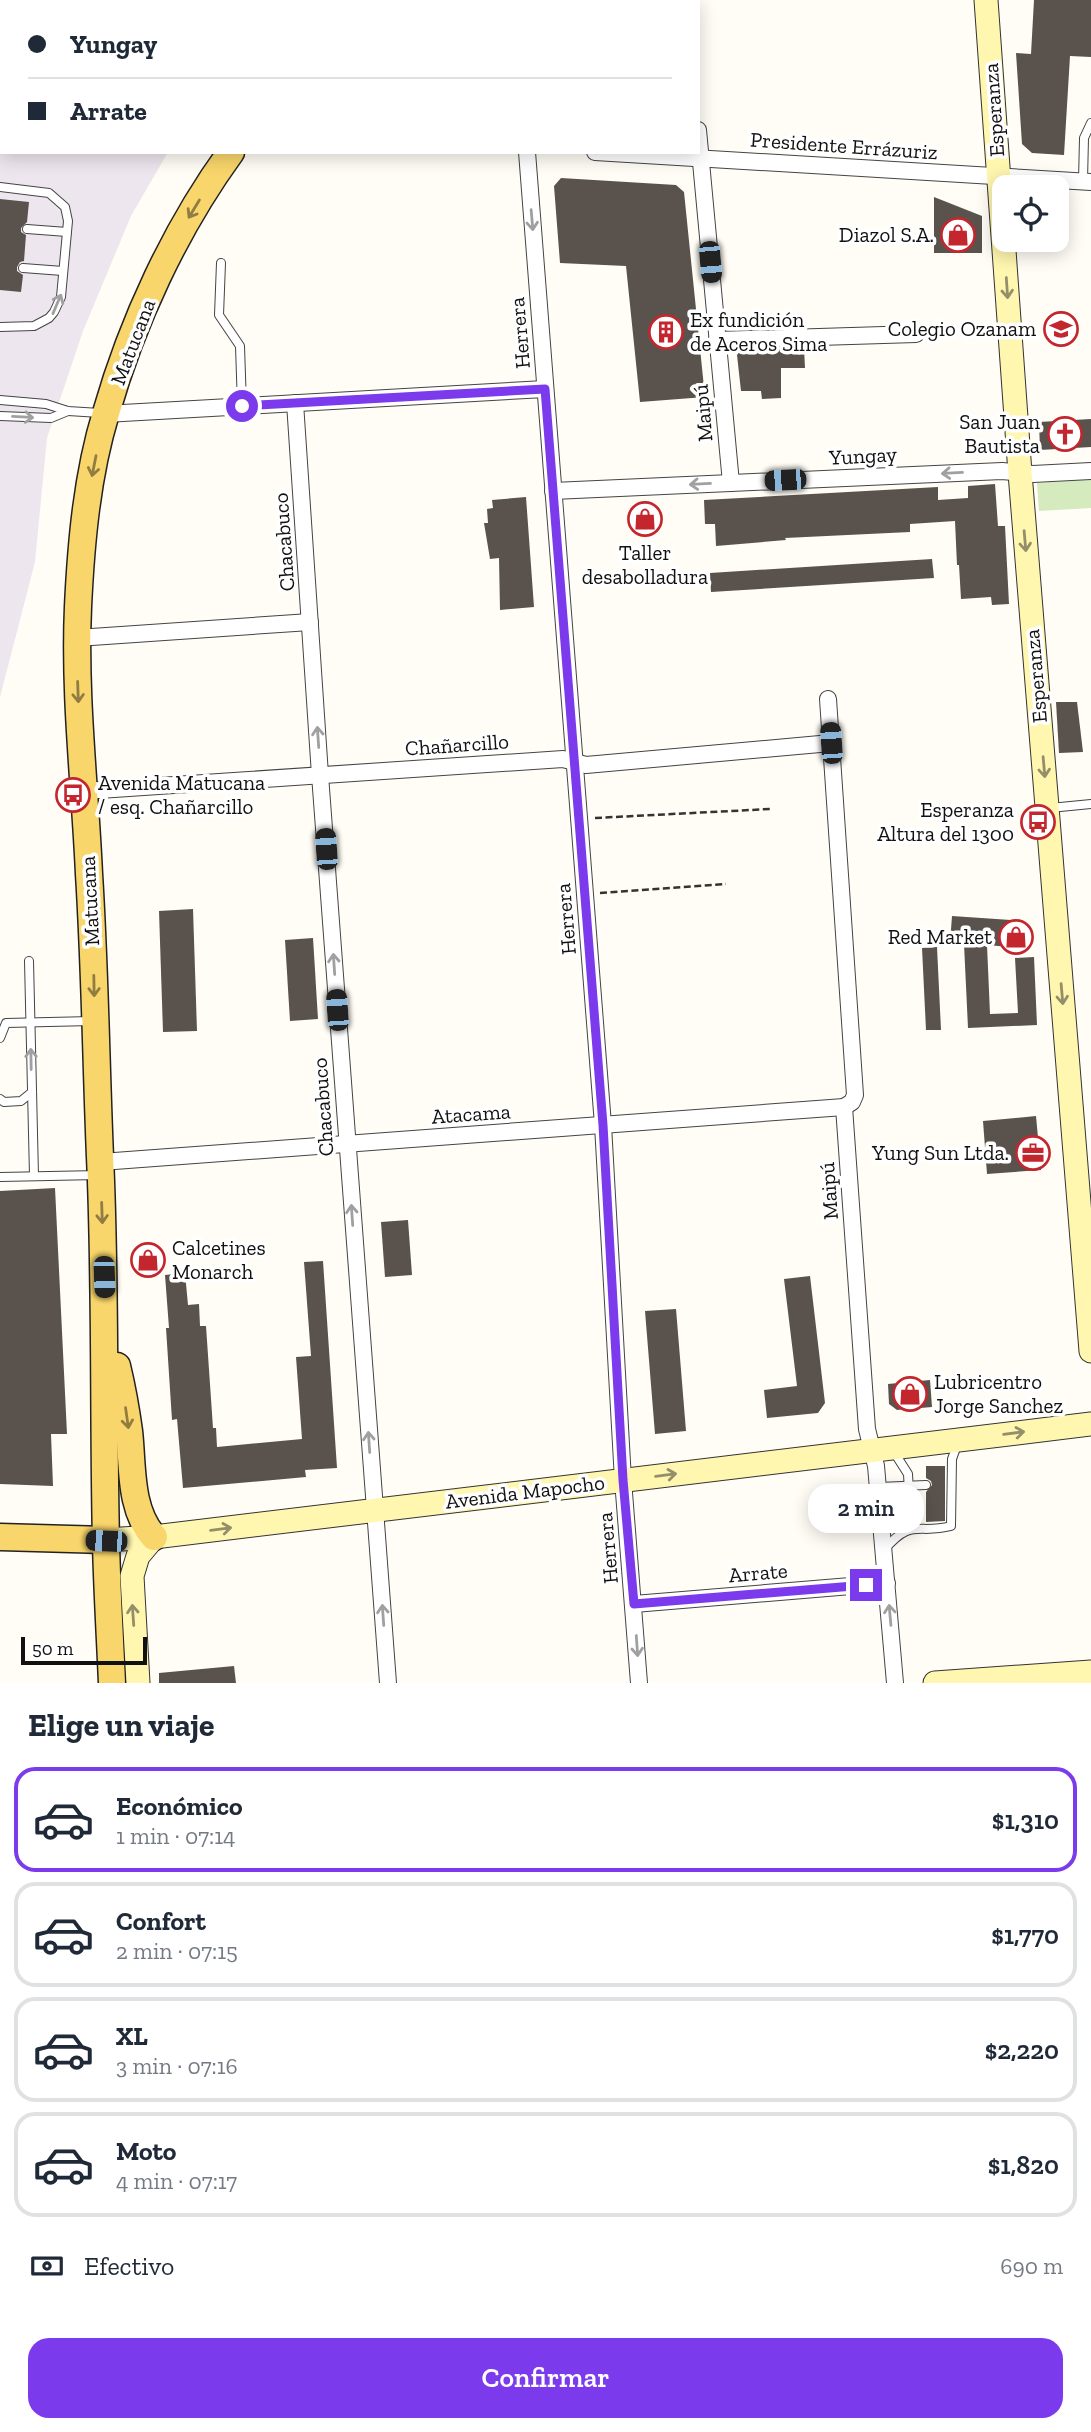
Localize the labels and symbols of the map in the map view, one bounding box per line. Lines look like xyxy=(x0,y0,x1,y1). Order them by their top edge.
street label: Esperanza xyxy=(978,62,1009,158)
street label: Presidente Errázuriz xyxy=(750,126,939,165)
one-way arrow xyxy=(187,199,201,219)
one-way arrow xyxy=(526,209,539,231)
shop icon: Diazol S.A. xyxy=(939,216,977,254)
place label: Diazol S.A. xyxy=(839,222,934,247)
car xyxy=(698,240,723,284)
one-way arrow xyxy=(1001,276,1014,299)
one-way arrow xyxy=(51,293,64,315)
street label: Matucana xyxy=(105,295,160,388)
street label: Herrera xyxy=(504,296,535,370)
place label: Ex fundición de Aceros Sima xyxy=(690,307,827,356)
school or university icon: Colegio Ozanam xyxy=(1042,310,1080,348)
building icon: Ex fundición de Aceros Sima xyxy=(647,313,685,351)
place label: Colegio Ozanam xyxy=(888,316,1036,341)
street label: Maipú xyxy=(688,383,717,443)
route start xyxy=(226,390,258,422)
place label: San Juan Bautista xyxy=(959,409,1040,458)
one-way arrow xyxy=(11,411,34,424)
church icon: San Juan Bautista xyxy=(1046,415,1084,453)
street label: Yungay xyxy=(828,441,898,470)
one-way arrow xyxy=(87,454,100,477)
one-way arrow xyxy=(941,466,964,479)
car xyxy=(764,468,807,492)
one-way arrow xyxy=(689,477,712,490)
street label: Chacabuco xyxy=(268,492,299,592)
shop icon: Taller desabolladura xyxy=(626,500,664,538)
one-way arrow xyxy=(1019,529,1032,551)
place label: Taller desabolladura xyxy=(582,540,708,589)
street label: Esperanza xyxy=(1019,628,1052,724)
one-way arrow xyxy=(72,680,85,703)
car xyxy=(820,721,843,765)
one-way arrow xyxy=(311,726,324,749)
street label: Chañarcillo xyxy=(404,728,510,761)
one-way arrow xyxy=(1038,756,1051,778)
place label: Avenida Matucana / esq. Chañarcillo xyxy=(98,770,265,819)
bus stop icon: Avenida Matucana / esq. Chañarcillo xyxy=(54,776,92,814)
place label: Esperanza Altura del 1300 xyxy=(877,797,1014,846)
bus stop icon: Esperanza Altura del 1300 xyxy=(1019,803,1057,841)
car xyxy=(315,827,338,871)
street label: Matucana xyxy=(75,855,104,947)
street label: Herrera xyxy=(550,882,581,956)
shop icon: Red Market xyxy=(997,918,1035,956)
place label: Red Market xyxy=(888,924,992,949)
one-way arrow xyxy=(327,953,340,976)
one-way arrow xyxy=(87,974,100,997)
one-way arrow xyxy=(1056,982,1069,1005)
car xyxy=(326,988,349,1032)
one-way arrow xyxy=(24,1048,38,1071)
street label: Chacabuco xyxy=(307,1057,338,1157)
street label: Atacama xyxy=(430,1098,511,1129)
office icon: Yung Sun Ltda. xyxy=(1014,1134,1052,1172)
place label: Yung Sun Ltda. xyxy=(871,1140,1009,1165)
street label: Maipú xyxy=(814,1161,843,1221)
one-way arrow xyxy=(96,1202,109,1225)
one-way arrow xyxy=(345,1205,358,1227)
place label: Calcetines Monarch xyxy=(172,1235,266,1284)
shop icon: Calcetines Monarch xyxy=(129,1241,167,1279)
car xyxy=(93,1256,116,1298)
place label: Lubricentro Jorge Sanchez xyxy=(934,1369,1063,1418)
shop icon: Lubricentro Jorge Sanchez xyxy=(891,1375,929,1413)
one-way arrow xyxy=(120,1406,133,1428)
one-way arrow xyxy=(1002,1426,1024,1439)
one-way arrow xyxy=(362,1432,375,1454)
one-way arrow xyxy=(654,1468,677,1481)
street label: Avenida Mapocho xyxy=(444,1469,606,1514)
callout: 2 min xyxy=(808,1484,924,1532)
street label: Herrera xyxy=(592,1511,623,1585)
one-way arrow xyxy=(210,1522,232,1535)
car xyxy=(85,1530,128,1552)
street label: Arrate xyxy=(727,1557,789,1588)
route end xyxy=(850,1569,882,1601)
one-way arrow xyxy=(126,1604,139,1627)
one-way arrow xyxy=(376,1604,389,1627)
one-way arrow xyxy=(883,1604,896,1627)
scale bar xyxy=(21,1634,147,1666)
one-way arrow xyxy=(630,1634,643,1657)

